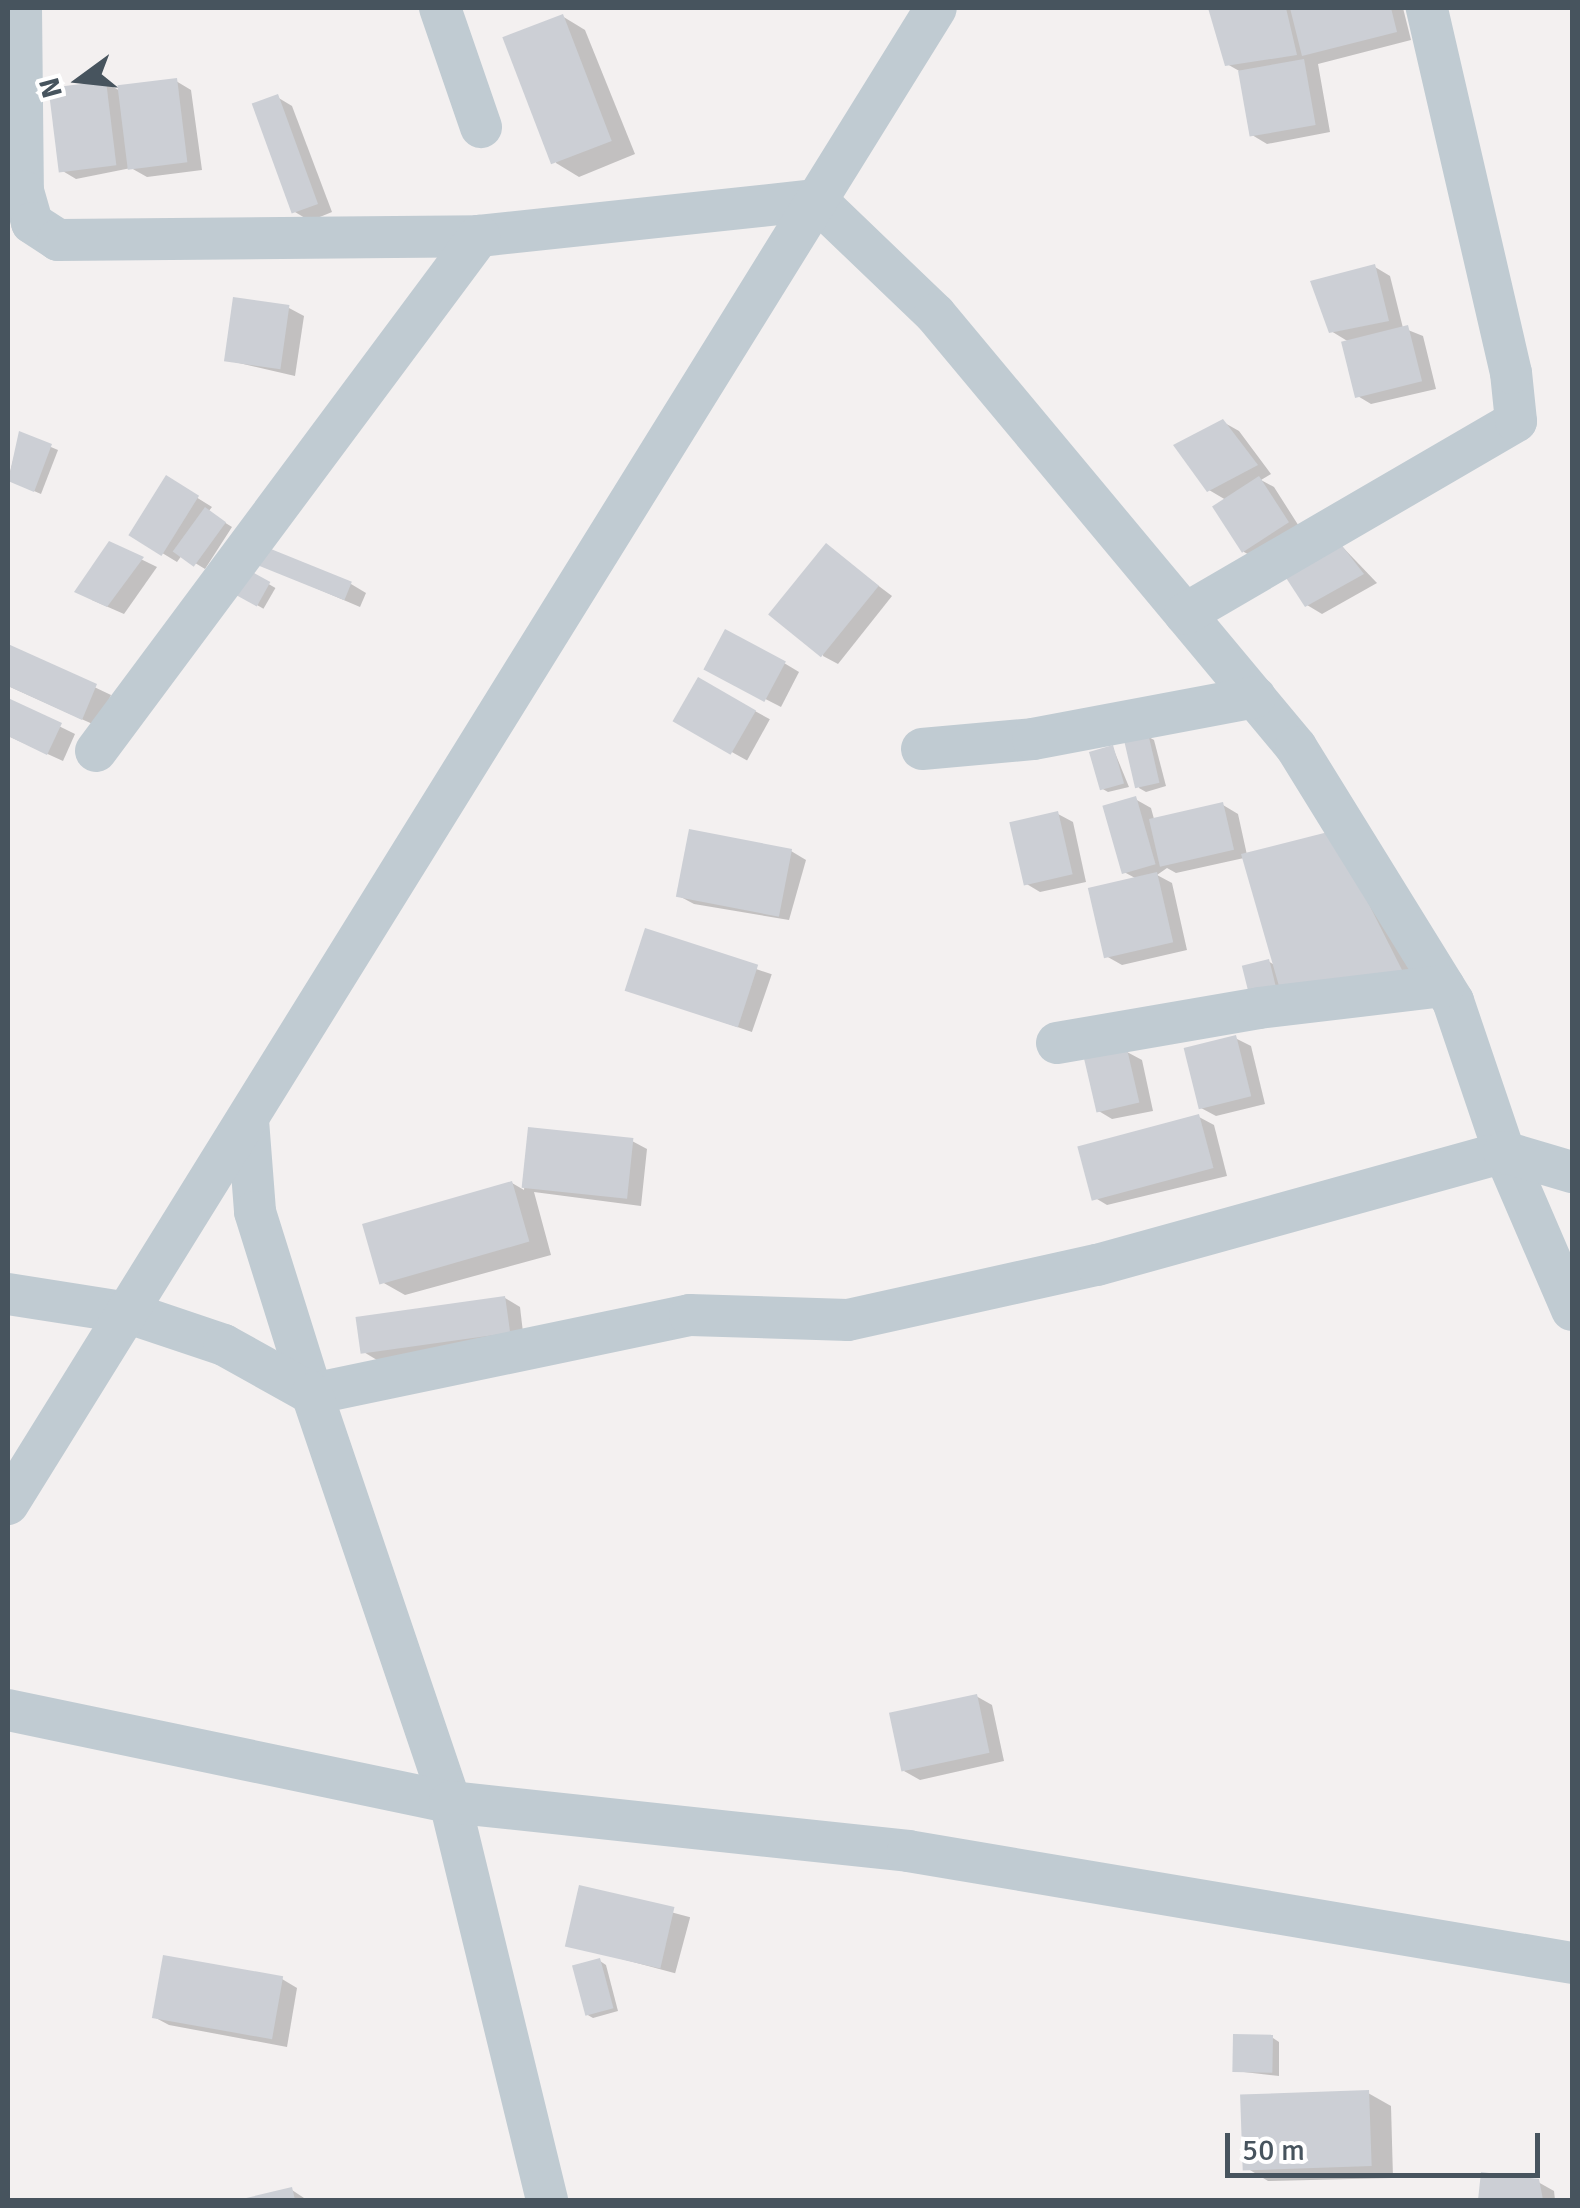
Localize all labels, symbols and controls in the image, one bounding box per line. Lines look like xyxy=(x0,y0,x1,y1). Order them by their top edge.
north arrow xyxy=(30,30,130,130)
text: N xyxy=(32,74,70,102)
scale bar xyxy=(1230,2113,1545,2175)
text: 50 m xyxy=(1242,2132,1305,2169)

